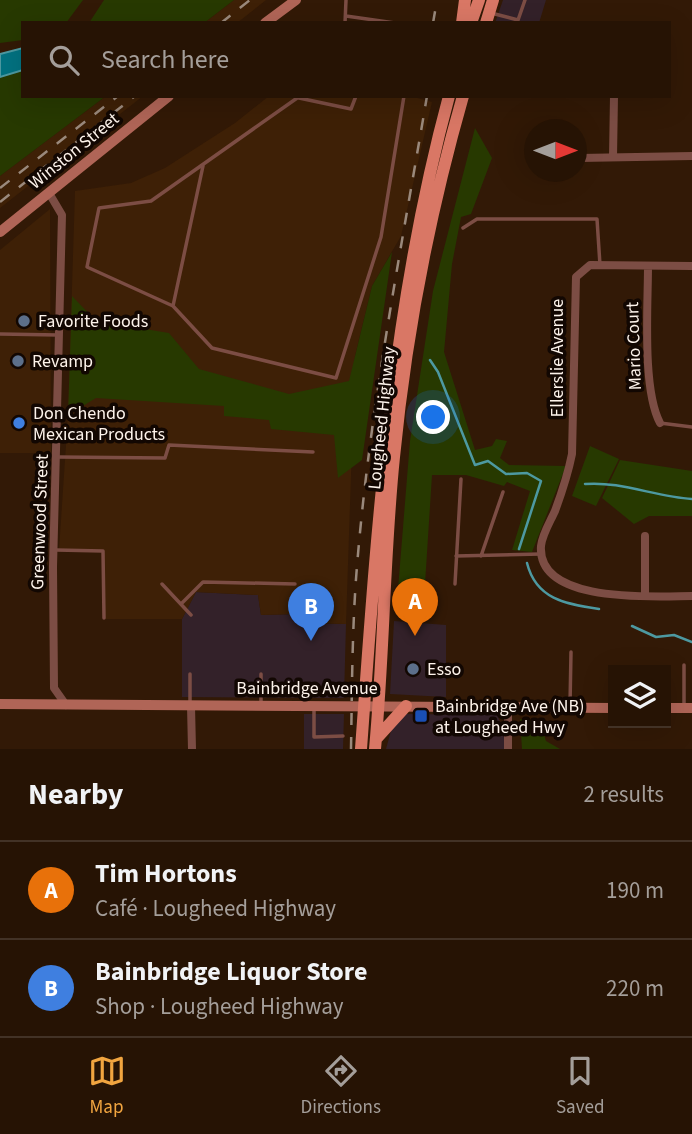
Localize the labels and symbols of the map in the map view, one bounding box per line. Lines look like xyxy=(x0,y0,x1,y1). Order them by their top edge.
street label: Winston Street xyxy=(23,107,125,195)
north arrow xyxy=(524,119,587,182)
street label: Ellerslie Avenue xyxy=(545,299,570,417)
street label: Mario Court xyxy=(620,301,648,391)
place label: Favorite Foods xyxy=(38,309,148,334)
marker: Favorite Foods xyxy=(16,313,32,329)
street label: Lougheed Highway xyxy=(362,345,402,491)
place label: Revamp xyxy=(32,349,93,374)
marker: Revamp xyxy=(10,353,26,369)
your location xyxy=(416,400,450,434)
place label: Don Chendo Mexican Products xyxy=(33,401,165,447)
marker: Don Chendo Mexican Products xyxy=(11,415,27,431)
street label: Greenwood Street xyxy=(25,454,55,590)
pin: A xyxy=(392,578,438,636)
pin: B xyxy=(288,583,334,641)
place label: Esso xyxy=(427,657,461,682)
marker: Esso xyxy=(405,661,421,677)
street label: Bainbridge Avenue xyxy=(236,676,378,701)
place label: Bainbridge Ave (NB) at Lougheed Hwy xyxy=(435,694,585,740)
marker: Bainbridge Ave (NB) at Lougheed Hwy xyxy=(413,708,429,724)

